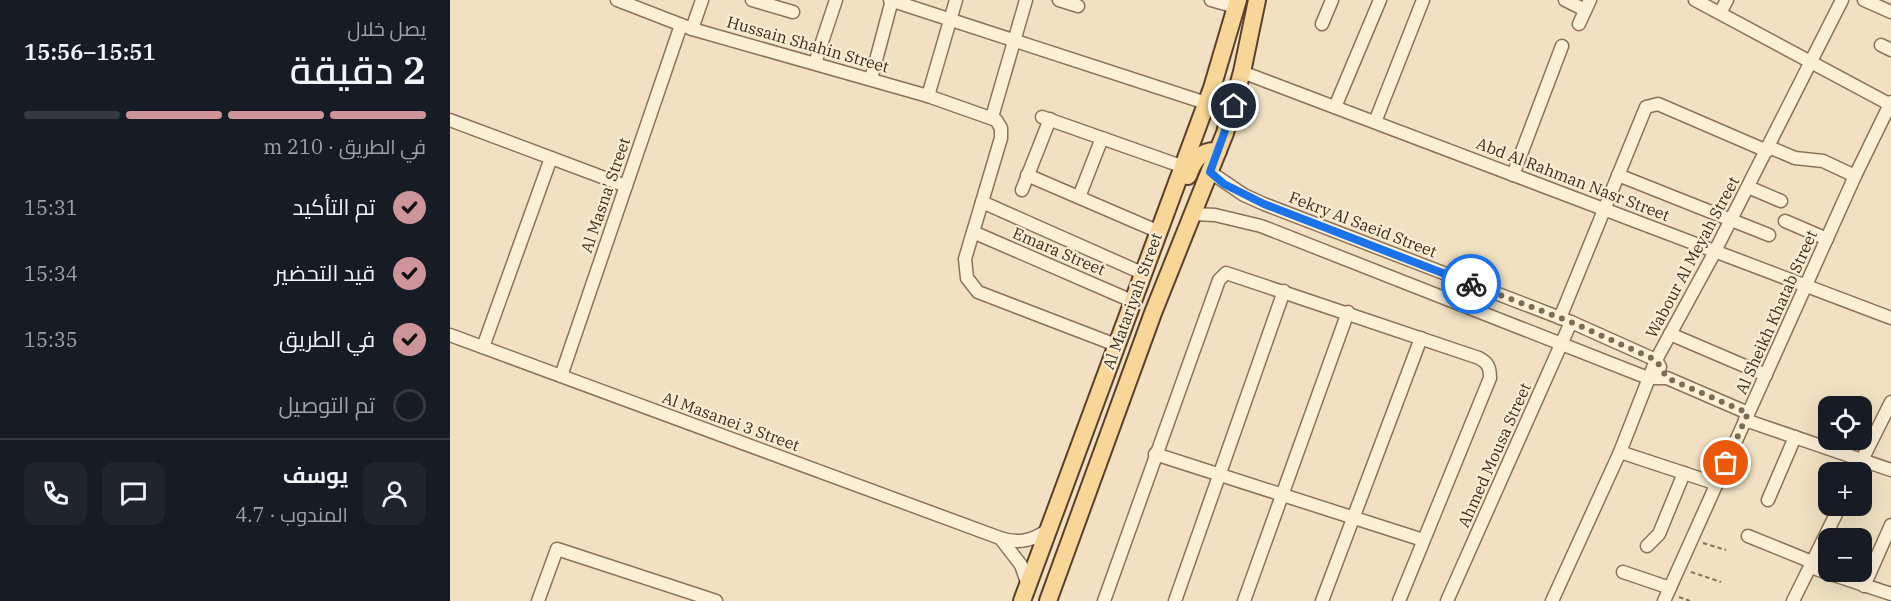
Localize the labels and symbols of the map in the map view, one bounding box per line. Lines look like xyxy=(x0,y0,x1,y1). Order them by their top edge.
street label: Hussain Shahin Street xyxy=(725,11,892,77)
pin xyxy=(1208,80,1259,131)
street label: Abd Al Rahman Nasr Street xyxy=(1473,133,1673,225)
street label: Al Masna' Street xyxy=(576,134,634,255)
street label: Wabour Al Meyah Street xyxy=(1641,173,1743,341)
street label: Fekry Al Saeid Street xyxy=(1286,187,1440,262)
street label: Emara Street xyxy=(1010,223,1109,280)
street label: Al Sheikh Khatab Street xyxy=(1731,226,1821,397)
street label: Al Matariyah Street xyxy=(1098,230,1166,372)
courier xyxy=(1441,254,1501,314)
street label: Ahmed Mousa Street xyxy=(1453,379,1535,530)
street label: Al Masanei 3 Street xyxy=(660,387,803,455)
pin xyxy=(1700,437,1751,488)

